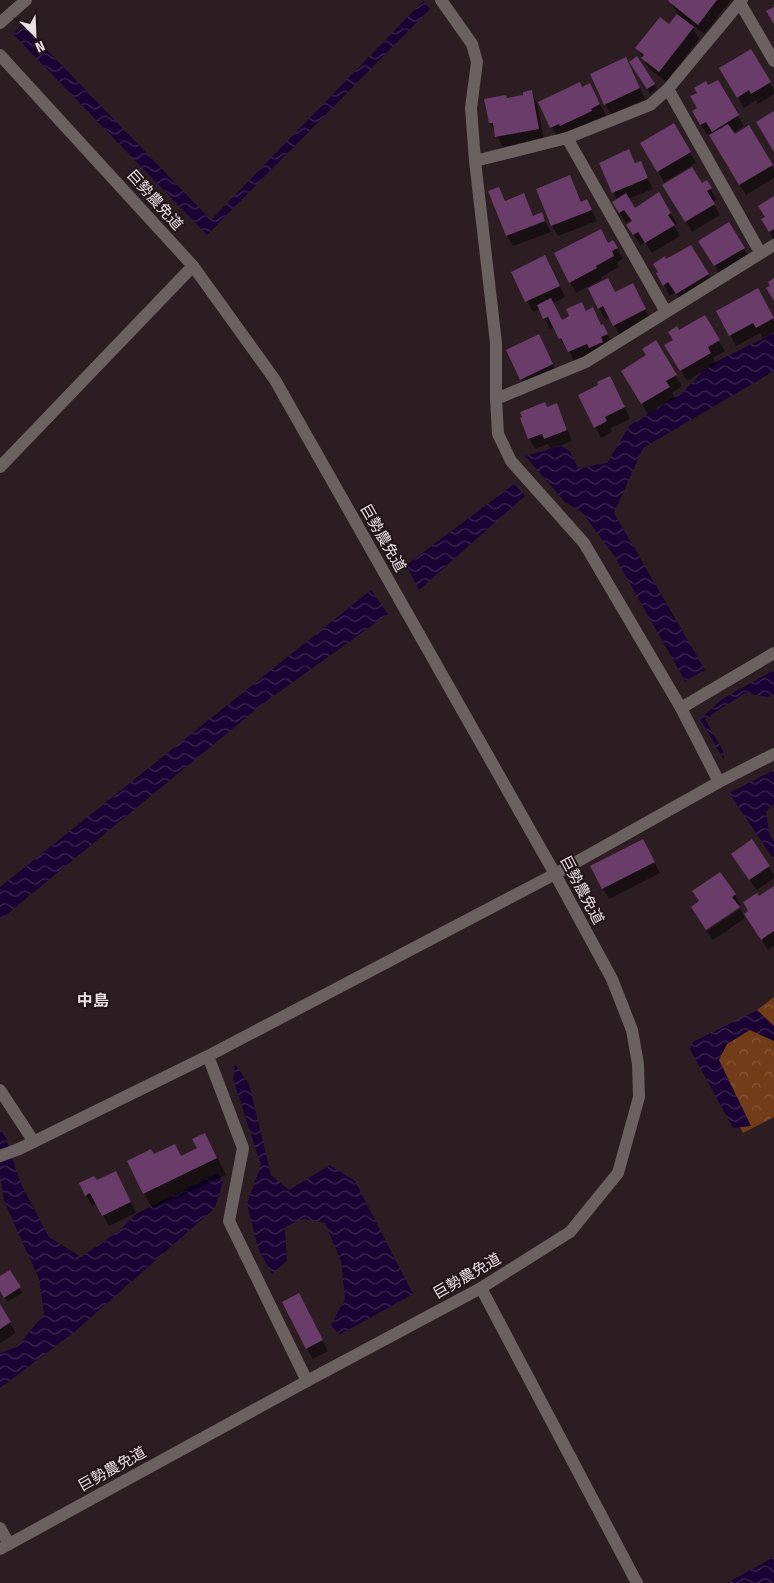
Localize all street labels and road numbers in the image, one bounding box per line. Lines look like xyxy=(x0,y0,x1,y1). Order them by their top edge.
street label: 巨勢農免道 xyxy=(123,166,187,234)
street label: 巨勢農免道 xyxy=(356,501,410,575)
street label: 巨勢農免道 xyxy=(556,853,608,927)
street label: 巨勢農免道 xyxy=(430,1249,504,1303)
street label: 巨勢農免道 xyxy=(75,1443,149,1495)

